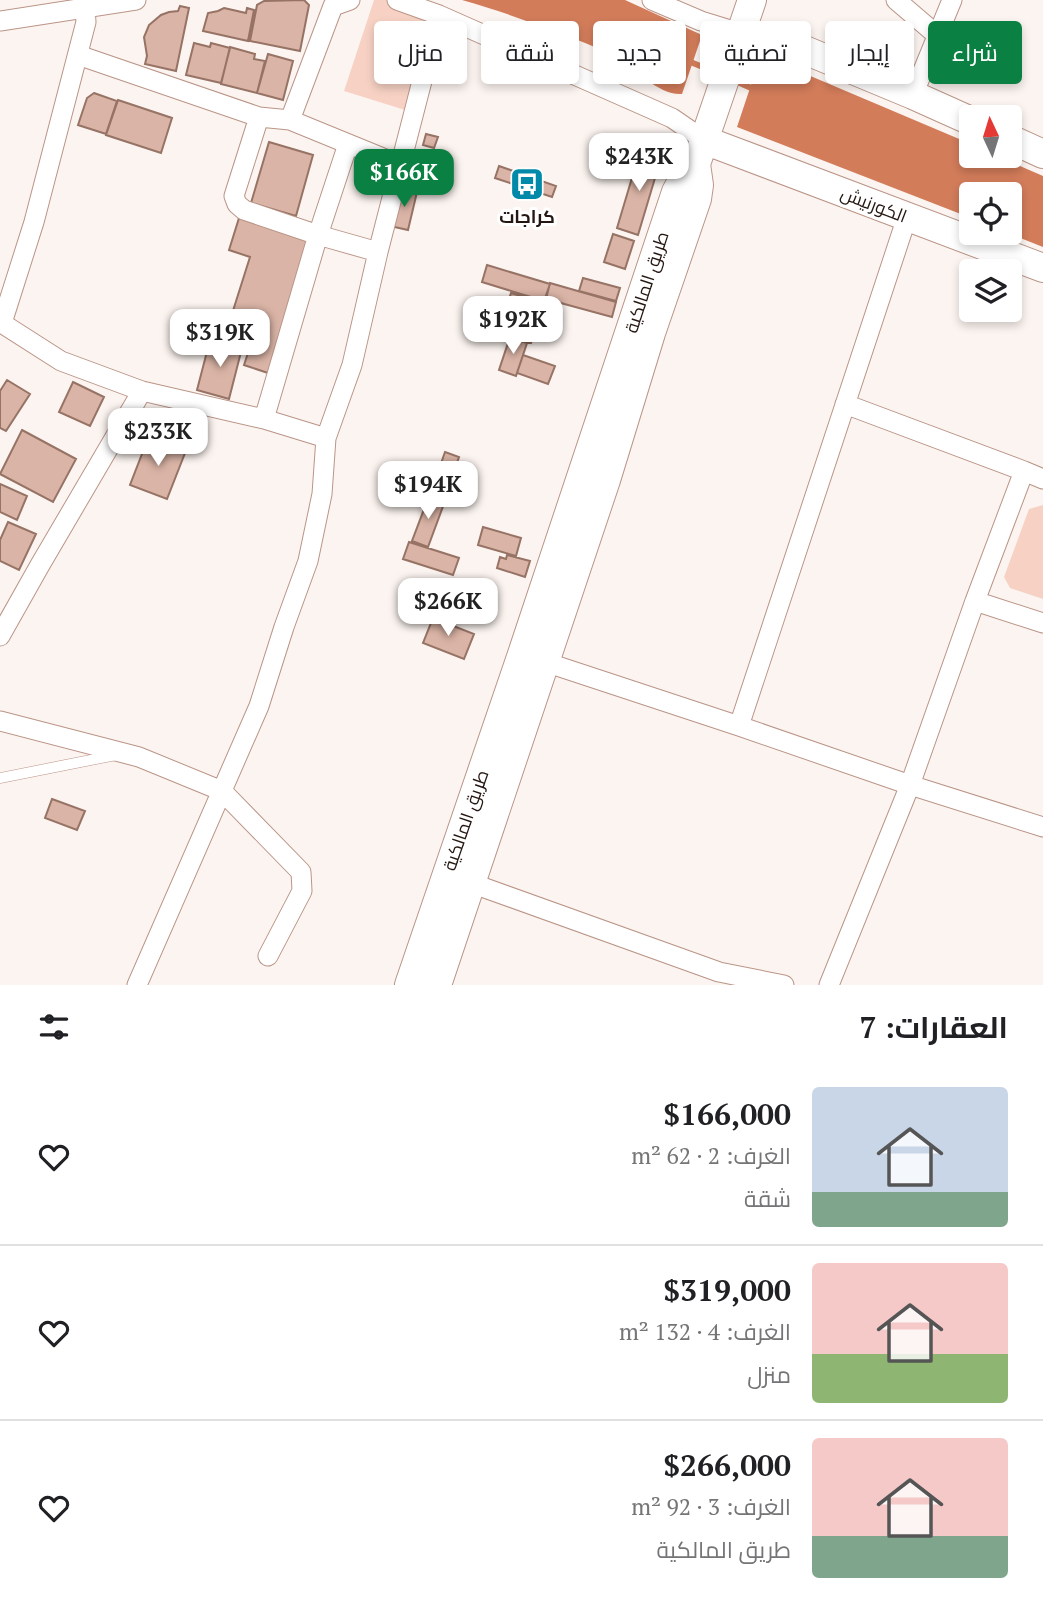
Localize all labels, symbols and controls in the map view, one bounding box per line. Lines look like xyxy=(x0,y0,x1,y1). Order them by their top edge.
chip: منزل xyxy=(374,21,467,84)
chip: شقة xyxy=(481,21,579,84)
chip: جديد xyxy=(593,21,686,84)
chip: تصفية xyxy=(700,21,811,84)
chip: إيجار xyxy=(825,21,914,84)
chip: شراء xyxy=(928,21,1022,84)
north arrow xyxy=(959,105,1022,168)
map controls xyxy=(959,105,1022,322)
pin: $243K xyxy=(590,134,688,193)
text: $243K xyxy=(605,140,673,171)
pin: $166K xyxy=(355,150,453,209)
text: $166K xyxy=(370,156,438,187)
bus stop icon: كراجات xyxy=(508,165,546,203)
street label: الكورنيش xyxy=(837,180,911,228)
button: locate xyxy=(959,182,1022,245)
place label: كراجات xyxy=(499,204,555,228)
street label: طريق المالكية xyxy=(618,228,675,336)
button: layers xyxy=(959,259,1022,322)
pin: $192K xyxy=(464,296,562,356)
text: $192K xyxy=(479,303,547,334)
pin: $319K xyxy=(171,310,269,369)
text: $319K xyxy=(186,316,254,347)
pin: $233K xyxy=(109,408,207,468)
text: $233K xyxy=(124,415,192,446)
pin: $194K xyxy=(379,462,477,521)
text: $194K xyxy=(394,468,462,499)
pin: $266K xyxy=(399,578,497,638)
text: $266K xyxy=(414,585,482,616)
street label: طريق المالكية xyxy=(437,766,494,874)
text: العقارات: 7 xyxy=(859,1007,1008,1047)
icon: filters xyxy=(35,1008,73,1046)
text: $166,000 xyxy=(663,1094,791,1134)
icon: home xyxy=(868,1115,952,1199)
icon: heart xyxy=(35,1138,73,1176)
text: الغرف: 2 · 62 m² xyxy=(631,1140,791,1171)
text: شقة xyxy=(744,1183,791,1214)
text: $319,000 xyxy=(663,1270,791,1310)
icon: home xyxy=(868,1291,952,1375)
icon: heart xyxy=(35,1314,73,1352)
text: الغرف: 4 · 132 m² xyxy=(619,1316,791,1347)
text: منزل xyxy=(747,1359,791,1390)
text: $266,000 xyxy=(663,1445,791,1485)
icon: home xyxy=(868,1466,952,1550)
icon: heart xyxy=(35,1489,73,1527)
text: الغرف: 3 · 92 m² xyxy=(631,1491,791,1522)
text: طريق المالكية xyxy=(657,1534,791,1565)

